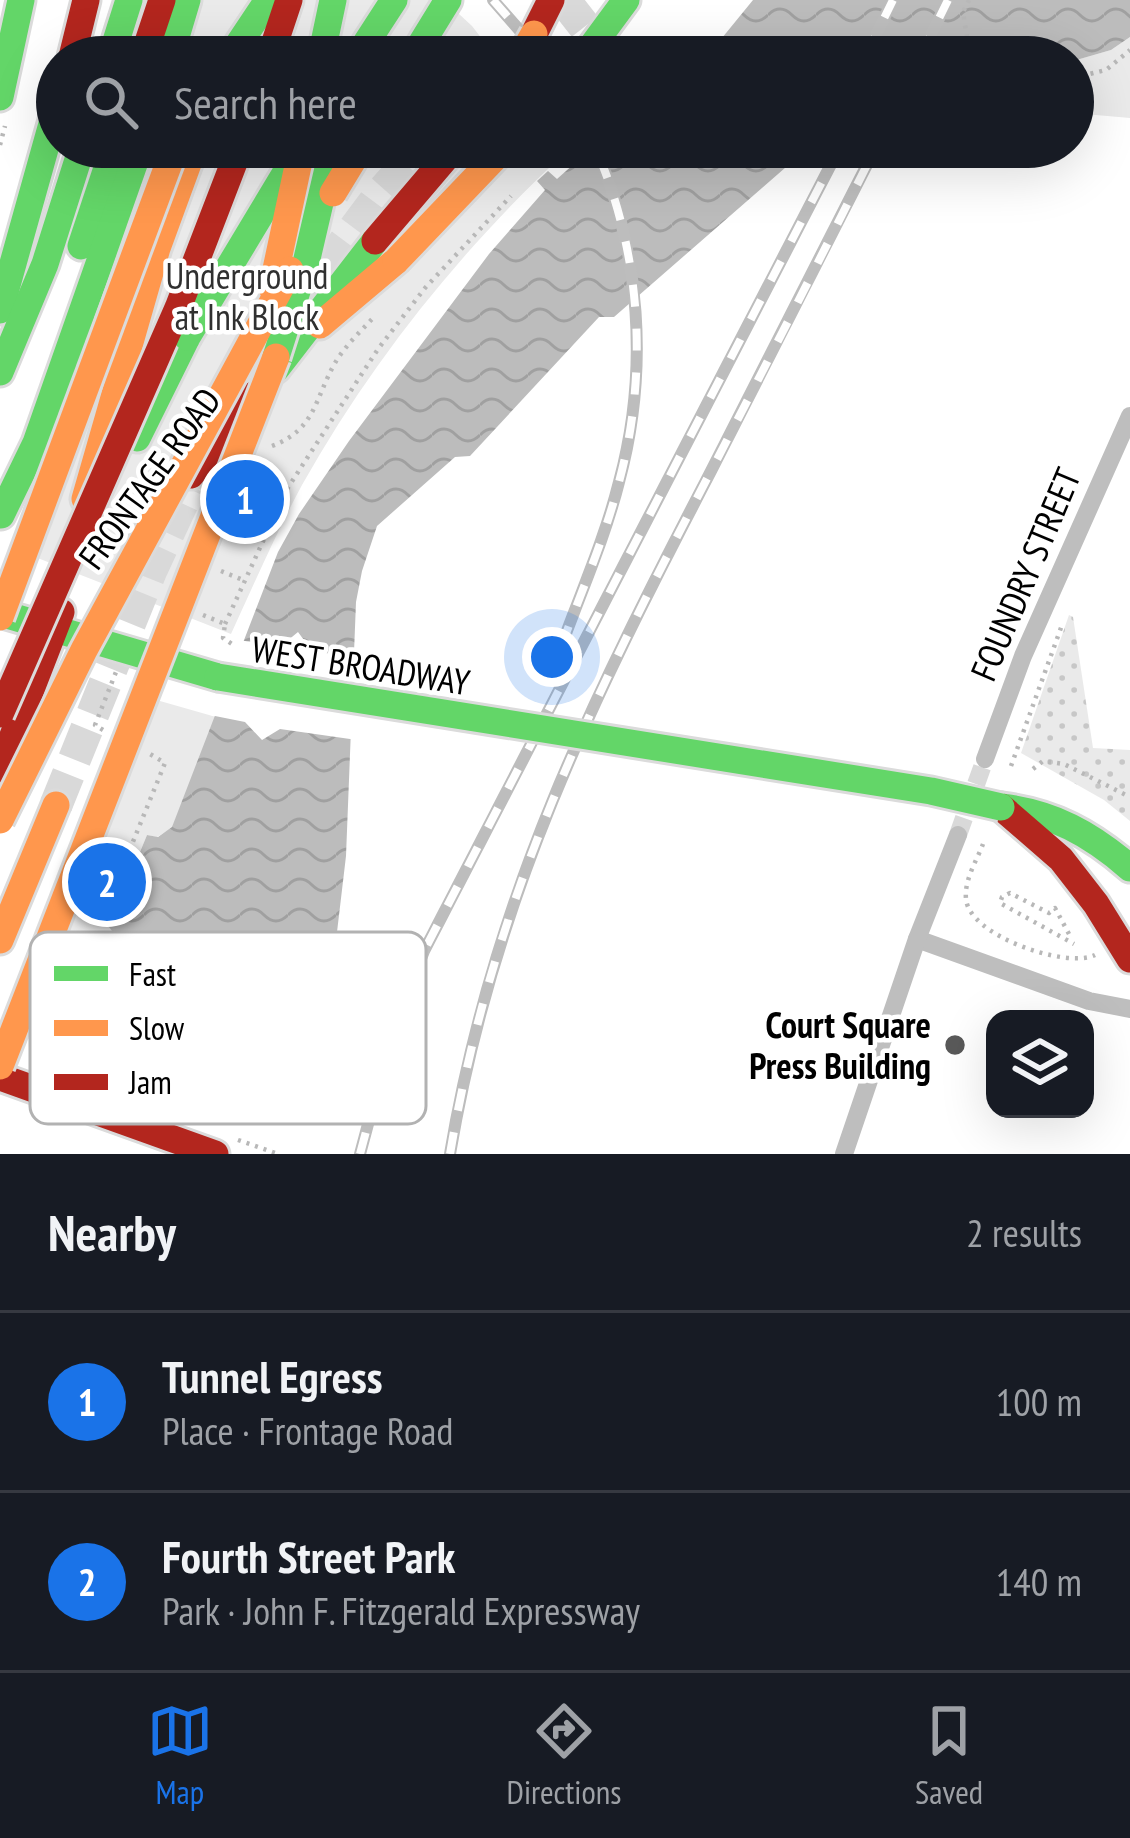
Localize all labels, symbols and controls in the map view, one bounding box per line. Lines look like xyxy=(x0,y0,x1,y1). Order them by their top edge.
search box xyxy=(36,36,1094,168)
icon: search xyxy=(78,69,144,135)
text: Search here xyxy=(174,73,357,131)
park label: Underground at Ink Block xyxy=(166,252,328,340)
street label: FRONTAGE ROAD xyxy=(67,378,231,578)
pin: 1 xyxy=(206,454,284,544)
street label: FOUNDRY STREET xyxy=(959,461,1091,687)
street label: WEST BROADWAY xyxy=(249,625,474,705)
your location xyxy=(522,627,582,687)
pin: 2 xyxy=(68,837,146,927)
legend xyxy=(30,932,426,1124)
text: Fast xyxy=(129,952,176,995)
place label: Court Square Press Building xyxy=(749,1001,931,1089)
text: Slow xyxy=(129,1006,185,1049)
map controls xyxy=(986,1010,1094,1118)
button: layers xyxy=(986,1010,1094,1118)
marker: Court Square Press Building xyxy=(942,1032,968,1058)
text: Jam xyxy=(128,1060,172,1103)
text: Nearby xyxy=(48,1199,176,1265)
text: 2 results xyxy=(966,1207,1082,1258)
text: Tunnel Egress xyxy=(162,1347,383,1405)
text: 1 xyxy=(78,1376,96,1427)
text: 100 m xyxy=(996,1376,1082,1427)
text: Place · Frontage Road xyxy=(162,1405,453,1456)
text: Fourth Street Park xyxy=(162,1527,455,1585)
text: 2 xyxy=(78,1556,96,1607)
text: 140 m xyxy=(996,1556,1082,1607)
text: Park · John F. Fitzgerald Expressway xyxy=(162,1585,640,1636)
tab: Map xyxy=(147,1698,213,1813)
tab: Directions xyxy=(507,1698,621,1813)
tab: Saved xyxy=(915,1698,983,1813)

